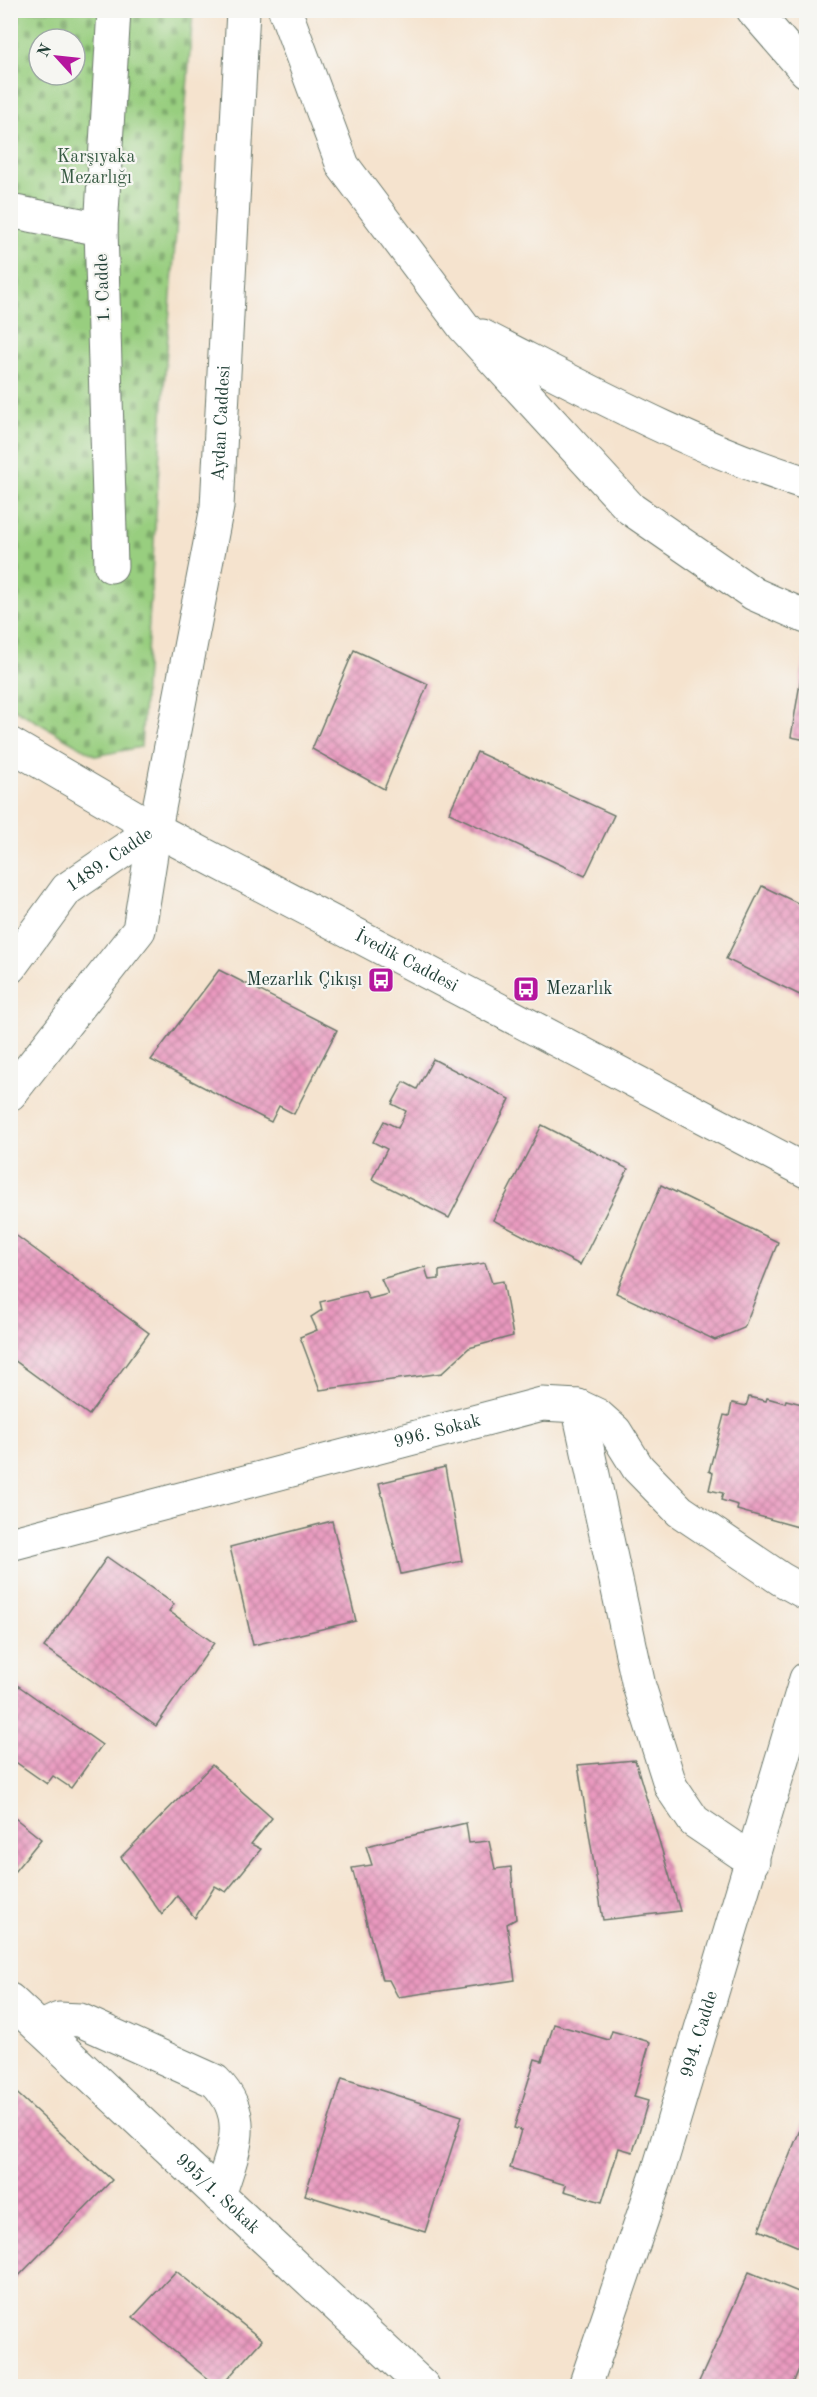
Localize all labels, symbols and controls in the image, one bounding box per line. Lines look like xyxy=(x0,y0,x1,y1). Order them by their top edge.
north arrow xyxy=(27,27,87,87)
text: N xyxy=(36,41,56,60)
park label: Karşıyaka Mezarlığı xyxy=(57,148,135,187)
street label: 1. Cadde xyxy=(93,253,113,323)
street label: Aydan Caddesi xyxy=(209,365,233,481)
street label: 1489. Cadde xyxy=(63,824,156,896)
street label: İvedik Caddesi xyxy=(352,924,461,995)
bus stop icon: Mezarlık Çıkışı xyxy=(366,965,396,995)
place label: Mezarlık Çıkışı xyxy=(247,971,362,989)
bus stop icon: Mezarlık xyxy=(511,974,541,1004)
place label: Mezarlık xyxy=(546,980,613,998)
street label: 996. Sokak xyxy=(392,1411,483,1452)
street label: 994. Cadde xyxy=(678,1989,721,2080)
street label: 995/1. Sokak xyxy=(172,2151,263,2237)

